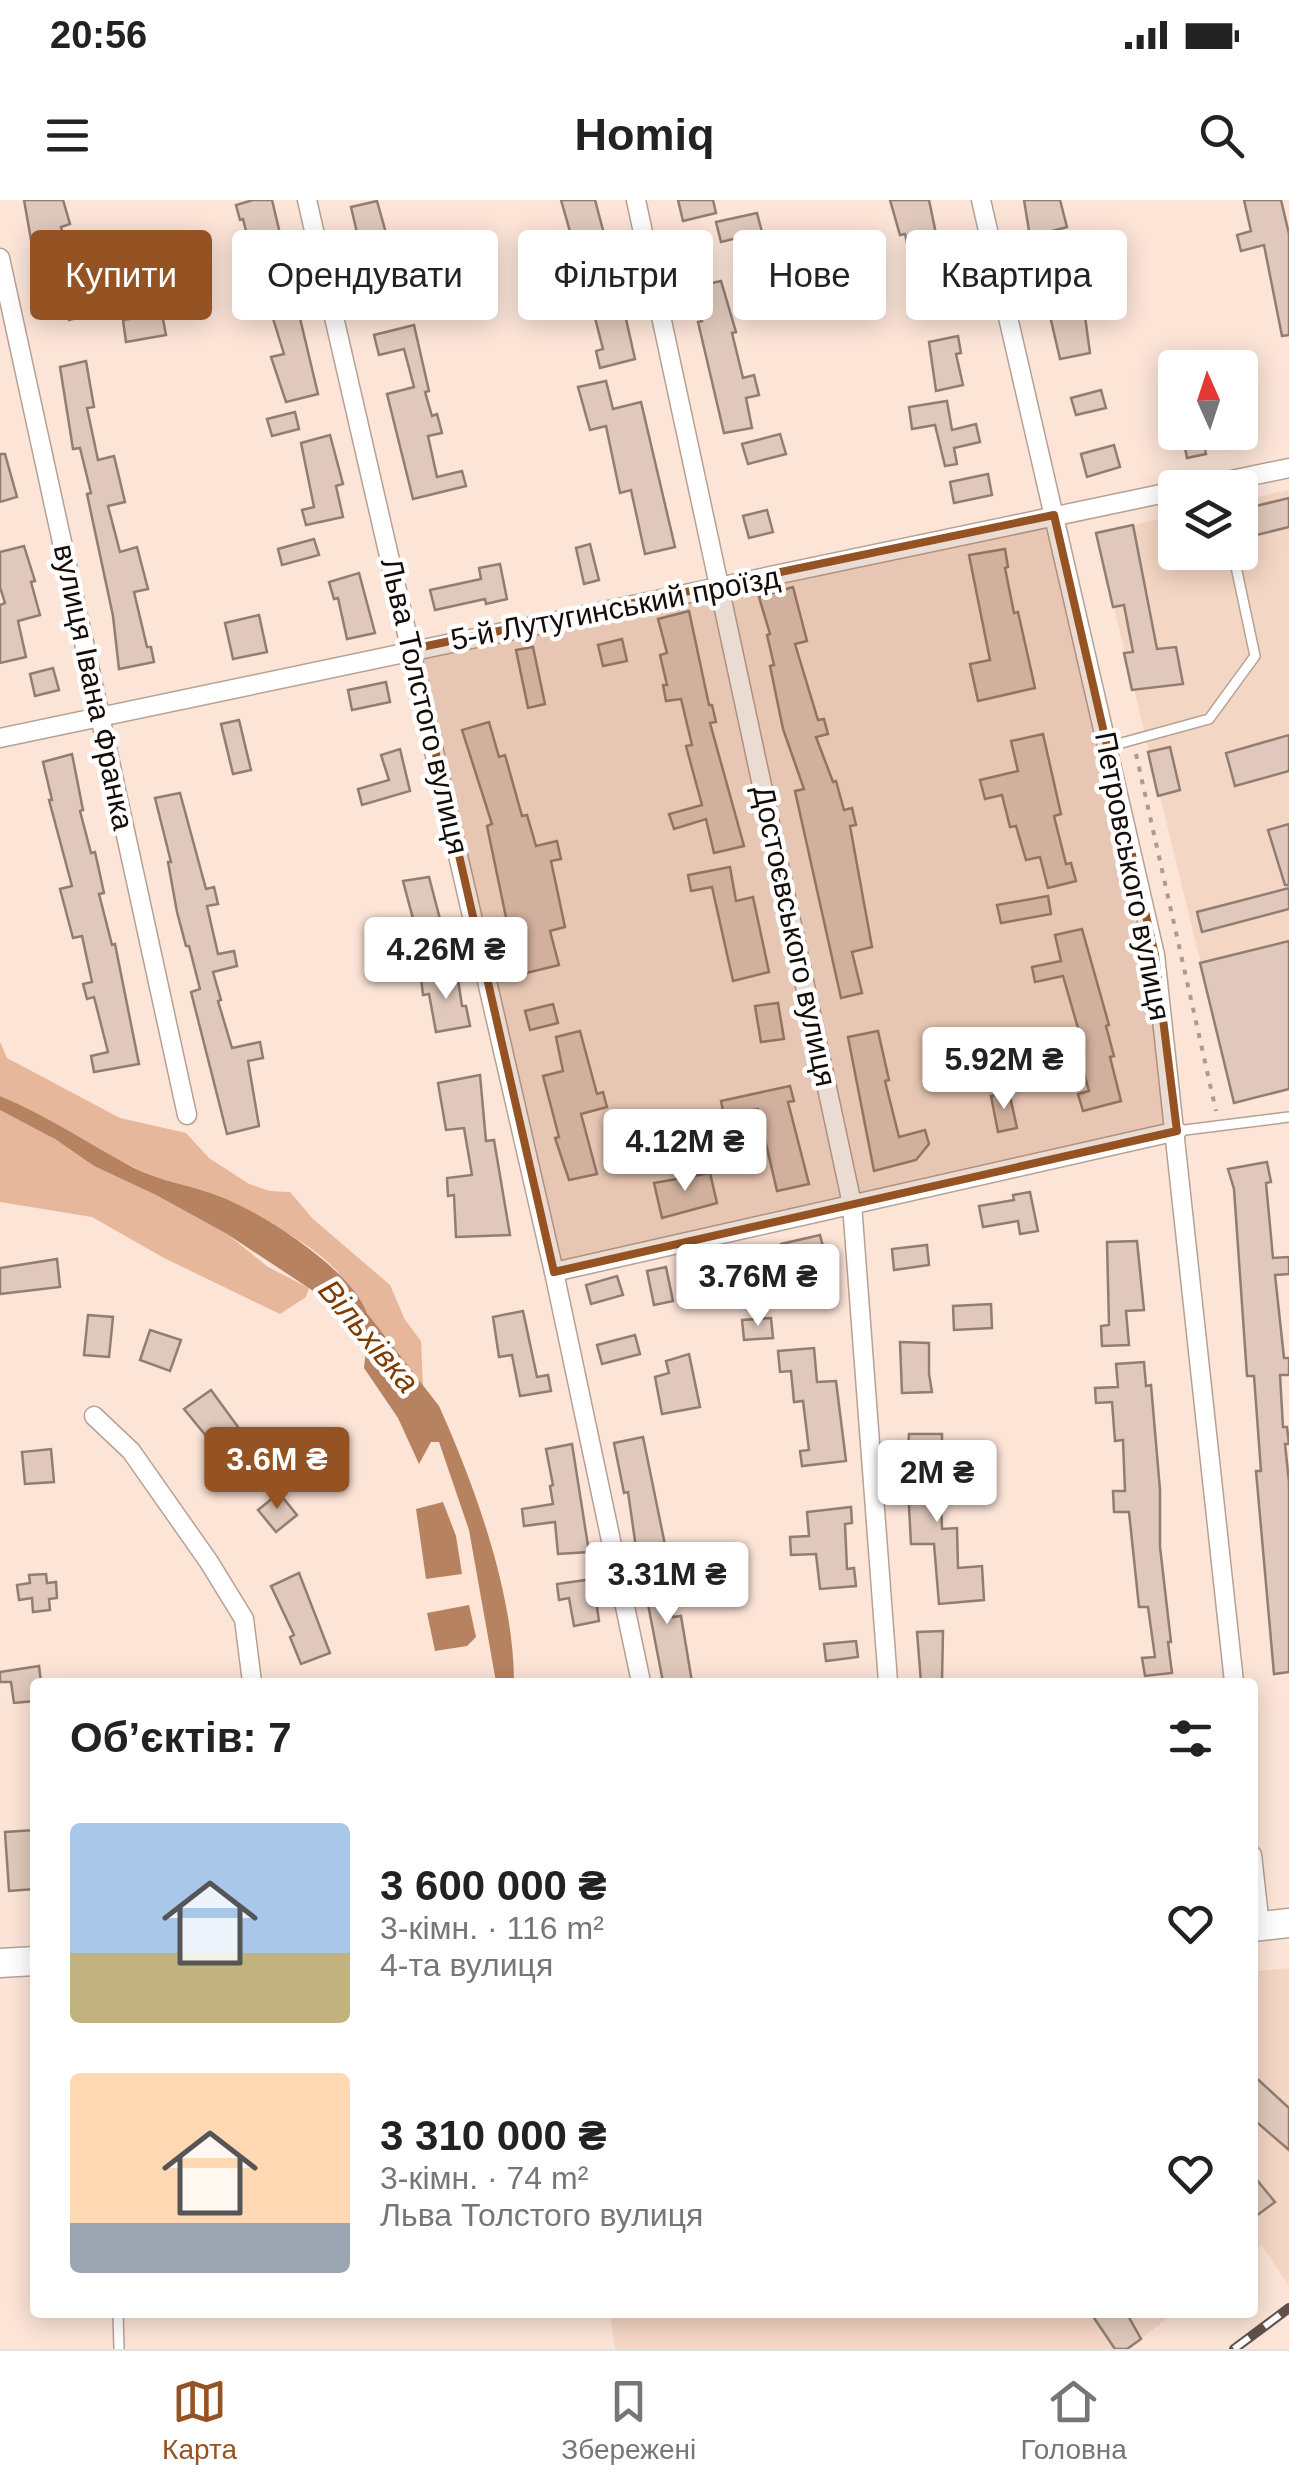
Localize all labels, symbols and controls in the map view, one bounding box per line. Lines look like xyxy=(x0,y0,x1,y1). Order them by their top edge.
text: 20:56 xyxy=(50,14,147,56)
icon: menu xyxy=(40,108,95,163)
icon: search xyxy=(1194,108,1249,163)
text: Homiq xyxy=(575,109,715,160)
chip: Купити xyxy=(30,230,212,320)
chip: Орендувати xyxy=(232,230,498,320)
chip: Фільтри xyxy=(518,230,713,320)
chip: Нове xyxy=(733,230,886,320)
chip: Квартира xyxy=(906,230,1127,320)
north arrow xyxy=(1158,350,1258,450)
map controls xyxy=(1158,350,1258,570)
button: layers xyxy=(1158,470,1258,570)
street label: вулиця Івана Франка xyxy=(48,541,140,833)
street label: Льва Толстого вулиця xyxy=(375,555,475,857)
street label: 5-й Лутугинський проїзд xyxy=(448,560,782,656)
street label: Петровського вулиця xyxy=(1089,729,1177,1023)
street label: Достоєвського вулиця xyxy=(747,783,843,1089)
pin: 4.26M ₴ xyxy=(354,917,538,1002)
text: 4.26M ₴ xyxy=(386,931,506,967)
pin: 5.92M ₴ xyxy=(912,1027,1096,1112)
text: 5.92M ₴ xyxy=(944,1041,1064,1077)
pin: 4.12M ₴ xyxy=(593,1109,777,1194)
text: 4.12M ₴ xyxy=(625,1123,745,1159)
pin: 3.76M ₴ xyxy=(666,1244,850,1329)
text: 3.76M ₴ xyxy=(698,1258,818,1294)
water label: Вільхівка xyxy=(311,1272,427,1400)
pin: 3.6M ₴ xyxy=(196,1427,358,1512)
pin: 2M ₴ xyxy=(878,1440,996,1525)
text: 3.6M ₴ xyxy=(226,1441,328,1477)
text: 2M ₴ xyxy=(900,1454,974,1490)
pin: 3.31M ₴ xyxy=(575,1542,759,1627)
text: 3.31M ₴ xyxy=(607,1556,727,1592)
icon: filters xyxy=(1163,1711,1218,1766)
text: Об’єктів: 7 xyxy=(70,1714,292,1761)
text: 3 600 000 ₴ xyxy=(380,1862,607,1909)
icon: home xyxy=(150,1863,270,1983)
icon: heart xyxy=(1163,1896,1218,1951)
text: 3-кімн. · 116 m² xyxy=(380,1910,604,1946)
text: 4-та вулиця xyxy=(380,1947,553,1983)
text: 3 310 000 ₴ xyxy=(380,2112,607,2159)
icon: home xyxy=(150,2113,270,2233)
icon: heart xyxy=(1163,2146,1218,2201)
text: 3-кімн. · 74 m² xyxy=(380,2160,588,2196)
text: Льва Толстого вулиця xyxy=(380,2197,703,2233)
tab: Карта xyxy=(162,2374,237,2466)
tab: Збережені xyxy=(561,2374,696,2466)
tab: Головна xyxy=(1021,2374,1127,2466)

